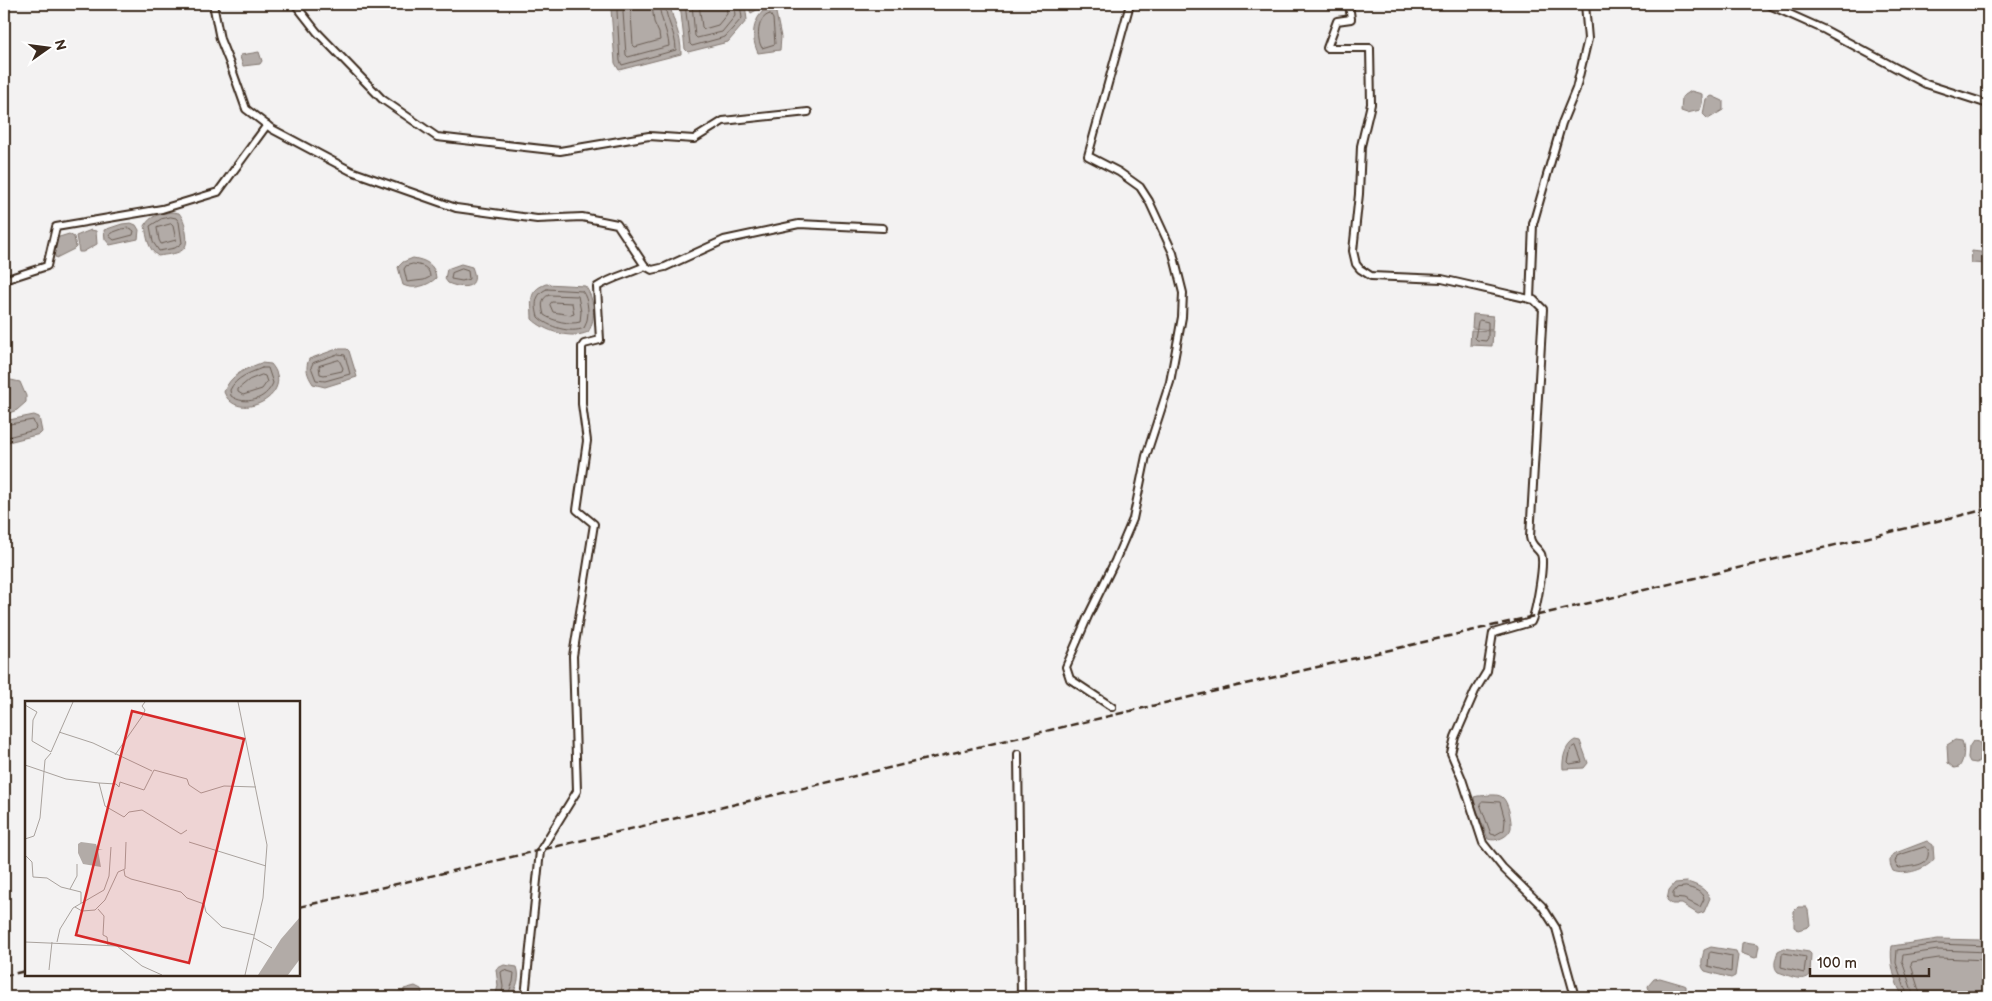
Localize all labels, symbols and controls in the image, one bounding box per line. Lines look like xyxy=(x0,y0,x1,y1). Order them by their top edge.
north arrow xyxy=(22,22,72,72)
text: N xyxy=(51,38,70,52)
inset map xyxy=(25,701,300,976)
scale bar xyxy=(1810,946,1928,978)
text: 100 m xyxy=(1817,954,1857,973)

